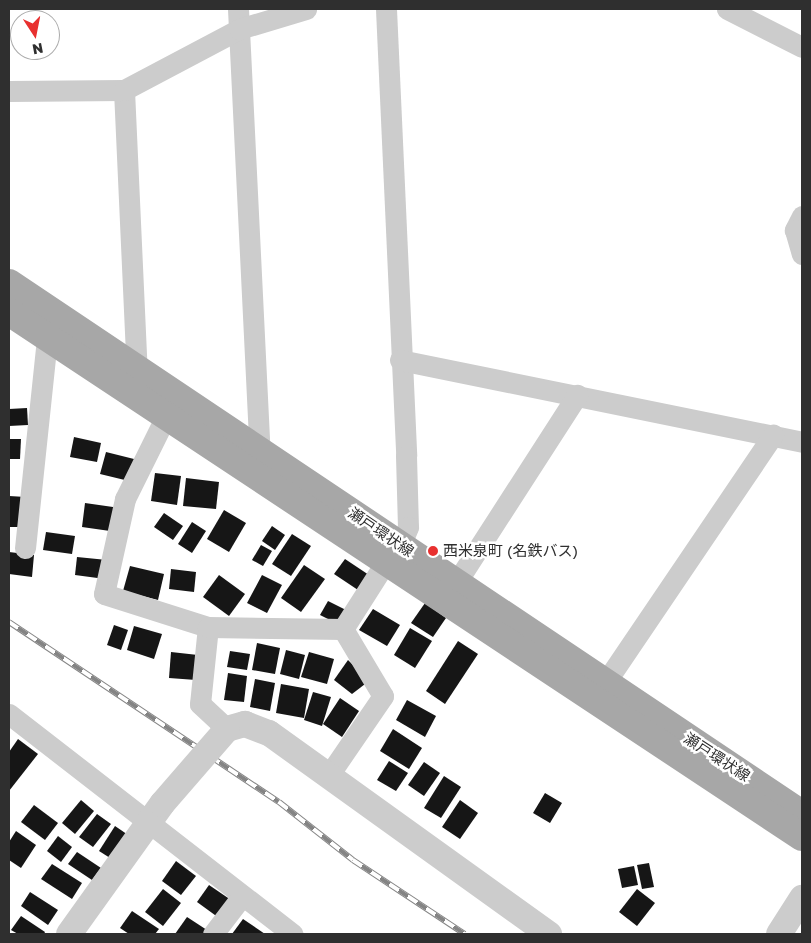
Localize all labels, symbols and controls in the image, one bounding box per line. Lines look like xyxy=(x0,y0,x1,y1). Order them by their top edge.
north arrow xyxy=(10,10,60,60)
text: N xyxy=(31,40,45,59)
street label: 瀬戸環状線 xyxy=(345,504,417,560)
place label: 西米泉町 (名鉄バス) xyxy=(443,542,578,560)
marker: 西米泉町 (名鉄バス) xyxy=(427,545,439,557)
street label: 瀬戸環状線 xyxy=(681,729,753,785)

